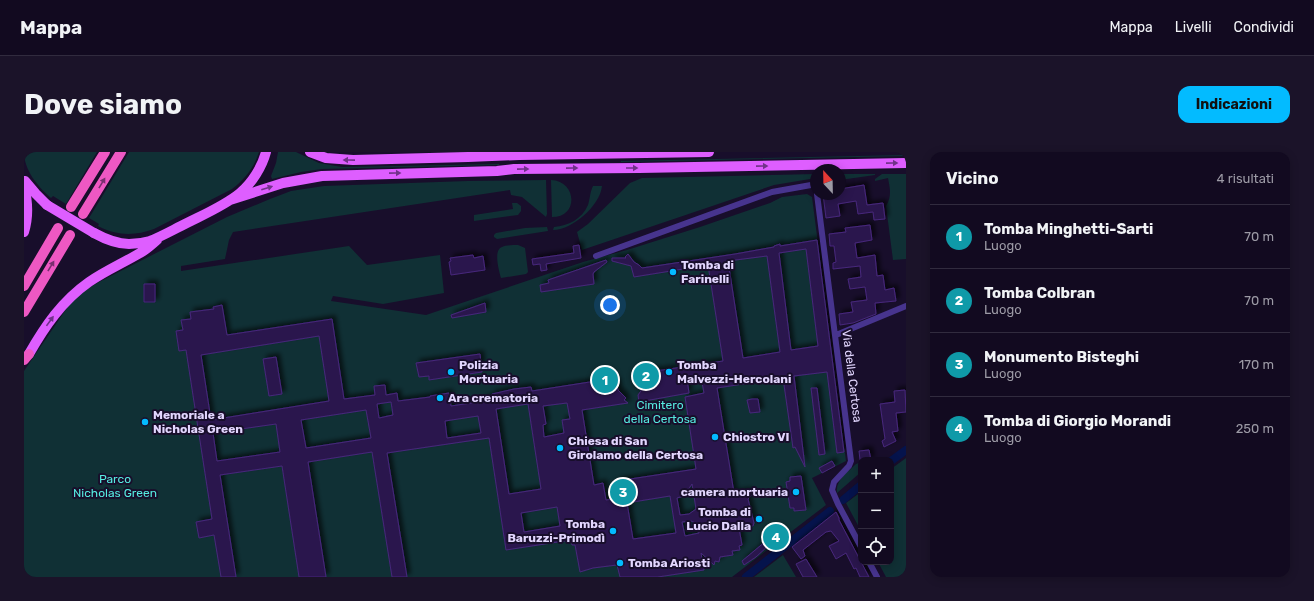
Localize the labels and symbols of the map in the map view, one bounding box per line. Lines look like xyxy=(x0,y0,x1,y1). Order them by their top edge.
one-way arrow xyxy=(342,157,355,163)
one-way arrow xyxy=(886,160,899,166)
one-way arrow xyxy=(756,163,769,169)
north arrow xyxy=(810,164,846,200)
one-way arrow xyxy=(566,165,578,172)
one-way arrow xyxy=(626,165,639,171)
one-way arrow xyxy=(517,166,530,172)
one-way arrow xyxy=(389,170,401,177)
one-way arrow xyxy=(98,178,106,188)
one-way arrow xyxy=(261,185,273,191)
place label: Tomba di Farinelli xyxy=(681,258,734,286)
one-way arrow xyxy=(48,260,55,272)
marker: Tomba di Farinelli xyxy=(668,267,678,277)
your location xyxy=(600,295,620,315)
one-way arrow xyxy=(46,316,54,326)
street label: Via della Certosa xyxy=(839,329,865,423)
place label: Polizia Mortuaria xyxy=(459,358,518,386)
place label: Tomba Malvezzi-Hercolani xyxy=(677,358,791,386)
pin: 2 xyxy=(633,361,659,391)
pin: 1 xyxy=(592,365,618,395)
marker: Polizia Mortuaria xyxy=(446,367,456,377)
marker: Tomba Malvezzi-Hercolani xyxy=(664,367,674,377)
place label: Ara crematoria xyxy=(448,391,538,405)
marker: Ara crematoria xyxy=(435,393,445,403)
park label: Cimitero della Certosa xyxy=(624,398,696,426)
place label: Memoriale a Nicholas Green xyxy=(153,408,243,436)
marker: Memoriale a Nicholas Green xyxy=(140,417,150,427)
place label: Chiostro VI xyxy=(723,430,789,444)
marker: Chiostro VI xyxy=(710,432,720,442)
place label: Chiesa di San Girolamo della Certosa xyxy=(568,434,703,462)
marker: Chiesa di San Girolamo della Certosa xyxy=(555,443,565,453)
park label: Parco Nicholas Green xyxy=(73,472,157,500)
pin: 3 xyxy=(610,477,636,507)
place label: camera mortuaria xyxy=(681,485,788,499)
marker: camera mortuaria xyxy=(791,487,801,497)
place label: Tomba di Lucio Dalla xyxy=(686,505,751,533)
marker: Tomba di Lucio Dalla xyxy=(754,514,764,524)
place label: Tomba Baruzzi-Primodì xyxy=(507,517,605,545)
pin: 4 xyxy=(763,522,789,552)
marker: Tomba Baruzzi-Primodì xyxy=(608,526,618,536)
place label: Tomba Ariosti xyxy=(628,556,710,570)
marker: Tomba Ariosti xyxy=(615,558,625,568)

